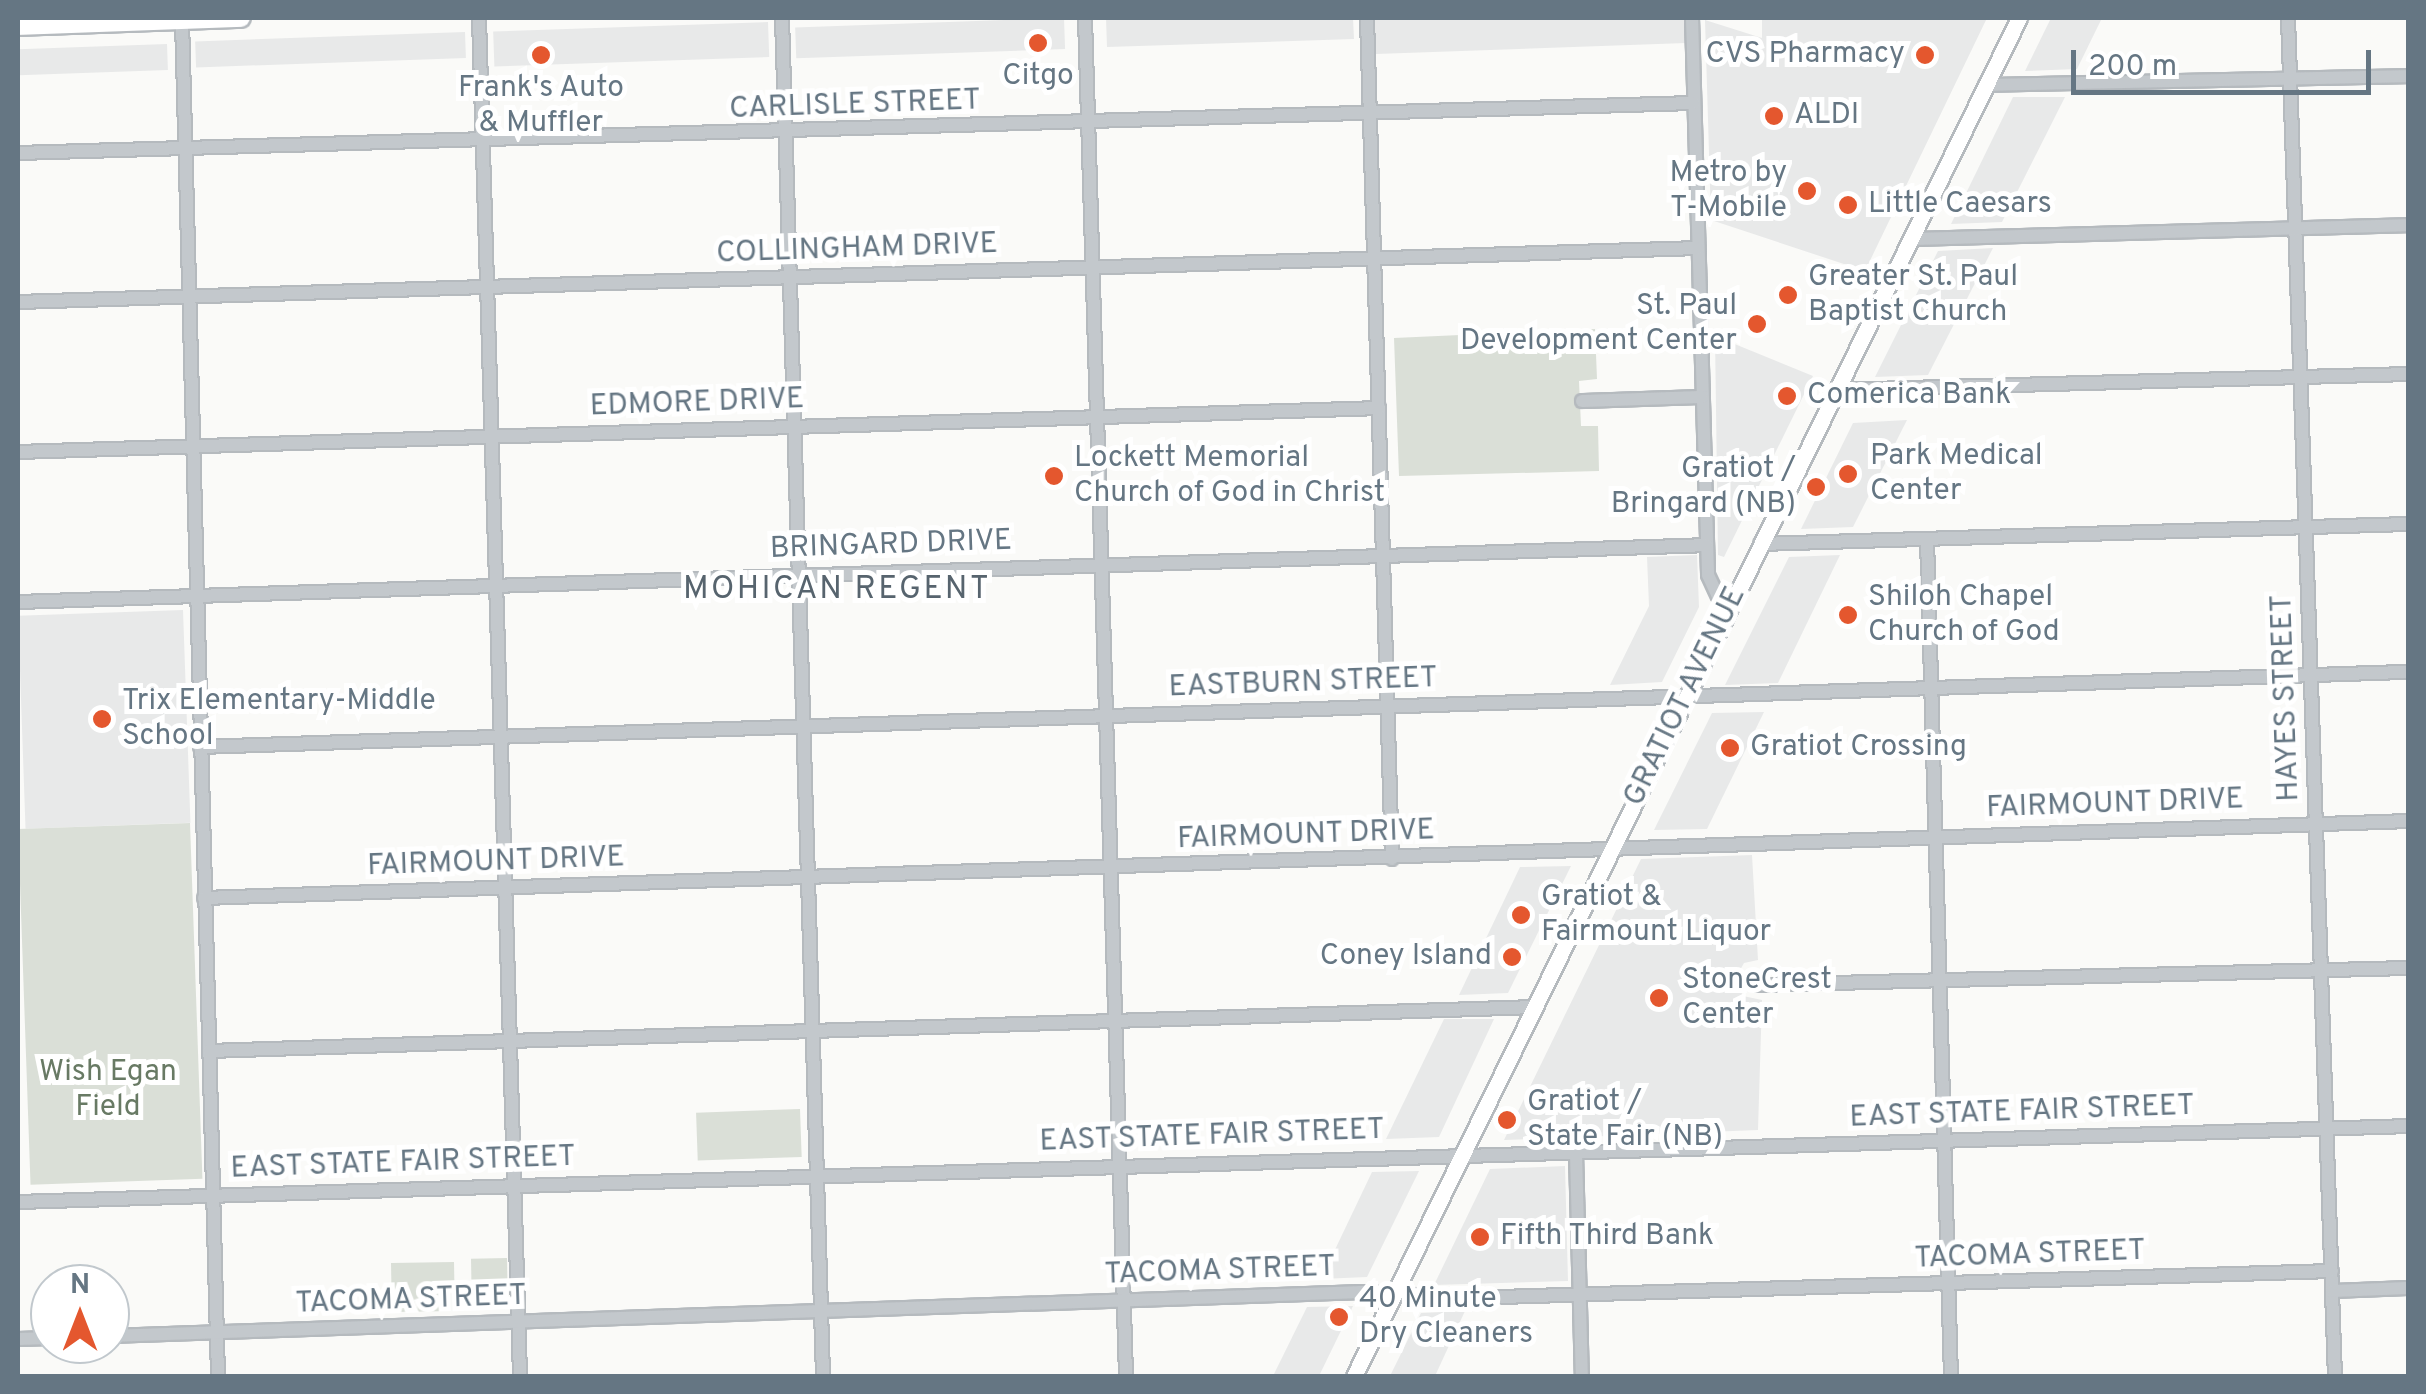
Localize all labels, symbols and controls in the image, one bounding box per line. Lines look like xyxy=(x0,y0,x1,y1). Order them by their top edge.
scale bar xyxy=(2076,30,2376,92)
marker: Citgo xyxy=(1027,32,1049,54)
place label: CVS Pharmacy xyxy=(1706,37,1905,73)
marker: Frank's Auto & Muffler xyxy=(530,44,552,66)
marker: CVS Pharmacy xyxy=(1914,44,1936,66)
text: 200 m xyxy=(2088,49,2177,86)
place label: Citgo xyxy=(1002,59,1074,95)
place label: Frank's Auto & Muffler xyxy=(457,71,625,142)
street label: CARLISLE STREET xyxy=(729,84,981,128)
place label: ALDI xyxy=(1794,98,1859,134)
marker: ALDI xyxy=(1763,105,1785,127)
place label: Metro by T-Mobile xyxy=(1670,156,1787,226)
marker: Metro by T-Mobile xyxy=(1796,180,1818,202)
place label: Little Caesars xyxy=(1868,187,2052,223)
marker: Little Caesars xyxy=(1837,194,1859,216)
street label: COLLINGHAM DRIVE xyxy=(716,227,998,273)
place label: Greater St. Paul Baptist Church xyxy=(1808,260,2018,330)
marker: Greater St. Paul Baptist Church xyxy=(1777,284,1799,306)
place label: St. Paul Development Center xyxy=(1460,289,1737,360)
marker: St. Paul Development Center xyxy=(1746,313,1768,335)
place label: Comerica Bank xyxy=(1807,378,2011,414)
street label: EDMORE DRIVE xyxy=(589,382,805,426)
marker: Comerica Bank xyxy=(1776,385,1798,407)
place label: Park Medical Center xyxy=(1870,439,2043,510)
place label: Lockett Memorial Church of God in Christ xyxy=(1074,441,1385,512)
place label: Gratiot / Bringard (NB) xyxy=(1611,452,1796,522)
marker: Park Medical Center xyxy=(1835,461,1861,487)
marker: Lockett Memorial Church of God in Christ xyxy=(1043,465,1065,487)
marker: Gratiot / Bringard (NB) xyxy=(1805,476,1827,498)
street label: BRINGARD DRIVE xyxy=(769,524,1013,568)
district label: MOHICAN REGENT xyxy=(683,571,991,609)
street label: GRATIOT AVENUE xyxy=(1617,580,1755,814)
place label: Shiloh Chapel Church of God xyxy=(1868,580,2059,650)
street label: HAYES STREET xyxy=(2265,594,2309,802)
marker: Shiloh Chapel Church of God xyxy=(1837,604,1859,626)
street label: EASTBURN STREET xyxy=(1168,661,1438,707)
place label: Trix Elementary-Middle School xyxy=(122,684,436,754)
marker: Trix Elementary-Middle School xyxy=(91,708,113,730)
place label: Gratiot Crossing xyxy=(1750,730,1967,766)
marker: Gratiot Crossing xyxy=(1719,737,1741,759)
street label: FAIRMOUNT DRIVE xyxy=(1985,782,2245,828)
street label: FAIRMOUNT DRIVE xyxy=(1176,813,1436,859)
street label: FAIRMOUNT DRIVE xyxy=(366,840,626,886)
place label: Gratiot & Fairmount Liquor xyxy=(1541,880,1771,950)
marker: Gratiot & Fairmount Liquor xyxy=(1510,904,1532,926)
place label: Coney Island xyxy=(1320,939,1492,975)
marker: Coney Island xyxy=(1501,946,1523,968)
place label: StoneCrest Center xyxy=(1682,963,1832,1034)
marker: StoneCrest Center xyxy=(1646,985,1672,1011)
park label: Wish Egan Field xyxy=(39,1055,177,1126)
place label: Gratiot / State Fair (NB) xyxy=(1527,1085,1723,1156)
street label: EAST STATE FAIR STREET xyxy=(1848,1089,2196,1137)
marker: Gratiot / State Fair (NB) xyxy=(1496,1109,1518,1131)
street label: EAST STATE FAIR STREET xyxy=(1038,1113,1386,1161)
street label: EAST STATE FAIR STREET xyxy=(229,1140,577,1188)
place label: Fifth Third Bank xyxy=(1500,1219,1715,1255)
marker: Fifth Third Bank xyxy=(1469,1226,1491,1248)
street label: TACOMA STREET xyxy=(1913,1234,2147,1278)
street label: TACOMA STREET xyxy=(1103,1250,1337,1294)
north arrow xyxy=(30,1264,130,1364)
text: N xyxy=(70,1268,90,1304)
street label: TACOMA STREET xyxy=(294,1279,528,1323)
place label: 40 Minute Dry Cleaners xyxy=(1359,1282,1533,1352)
marker: 40 Minute Dry Cleaners xyxy=(1328,1306,1350,1328)

